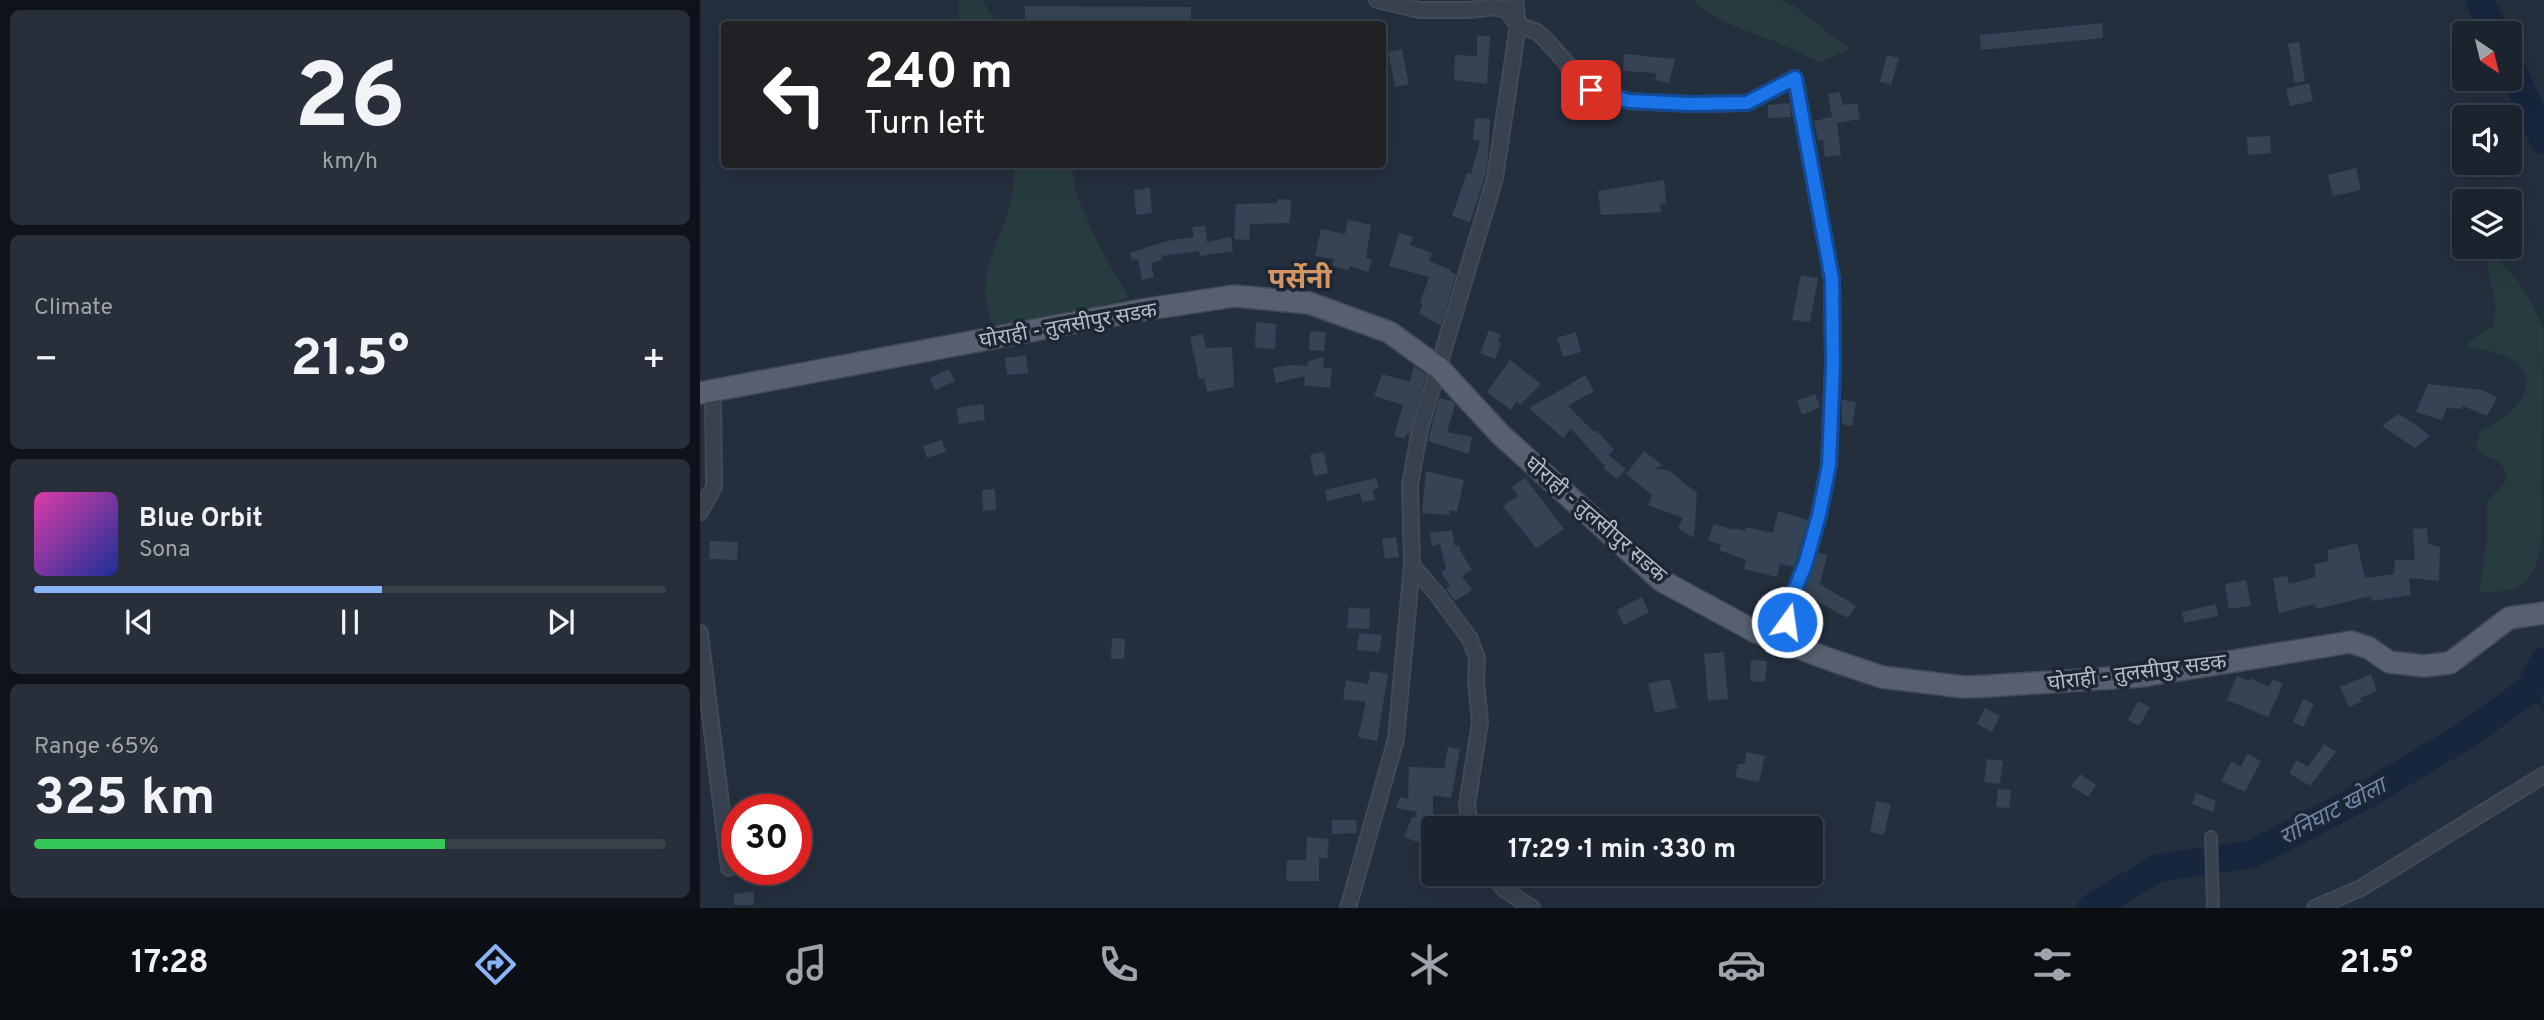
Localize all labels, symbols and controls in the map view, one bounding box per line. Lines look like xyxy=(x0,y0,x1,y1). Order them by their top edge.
north arrow xyxy=(2452,21,2522,91)
map controls xyxy=(2452,21,2522,259)
text: 240 m xyxy=(864,44,1013,106)
text: 26 xyxy=(294,45,406,160)
icon: left xyxy=(749,49,840,140)
pin xyxy=(1561,60,1621,120)
icon: arrive xyxy=(1572,71,1610,109)
text: Turn left xyxy=(864,105,985,145)
button: sound xyxy=(2452,105,2522,175)
text: km/h xyxy=(322,148,378,177)
button: layers xyxy=(2452,189,2522,259)
district label: पर्सेनी xyxy=(1268,262,1332,299)
text: Climate xyxy=(34,294,113,323)
street label: घोराही - तुलसीपुर सडक xyxy=(977,297,1160,355)
text: 21.5° xyxy=(291,328,409,394)
text: − xyxy=(34,337,59,386)
text: + xyxy=(641,337,666,386)
street label: घोराही - तुलसीपुर सडक xyxy=(1518,451,1672,590)
text: Blue Orbit xyxy=(139,503,263,536)
text: Sona xyxy=(139,536,190,565)
position arrow xyxy=(1750,585,1824,659)
icon: previous xyxy=(120,603,158,641)
icon: pause xyxy=(331,603,369,641)
icon: next xyxy=(542,603,580,641)
street label: घोराही - तुलसीपुर सडक xyxy=(2046,649,2229,698)
text: Range · 65% xyxy=(34,733,159,762)
text: 325 km xyxy=(34,767,215,833)
water label: रानिघाट खोला xyxy=(2274,770,2395,853)
speed limit sign: 30 xyxy=(721,794,812,885)
text: 17:29 · 1 min · 330 m xyxy=(1508,834,1736,867)
icon: directions xyxy=(471,940,520,989)
icon: music xyxy=(782,940,831,989)
icon: phone xyxy=(1094,940,1143,989)
icon: climate xyxy=(1405,940,1454,989)
icon: car xyxy=(1717,940,1766,989)
icon: filters xyxy=(2028,940,2077,989)
text: 17:28 xyxy=(131,944,209,984)
text: 21.5° xyxy=(2340,944,2413,984)

